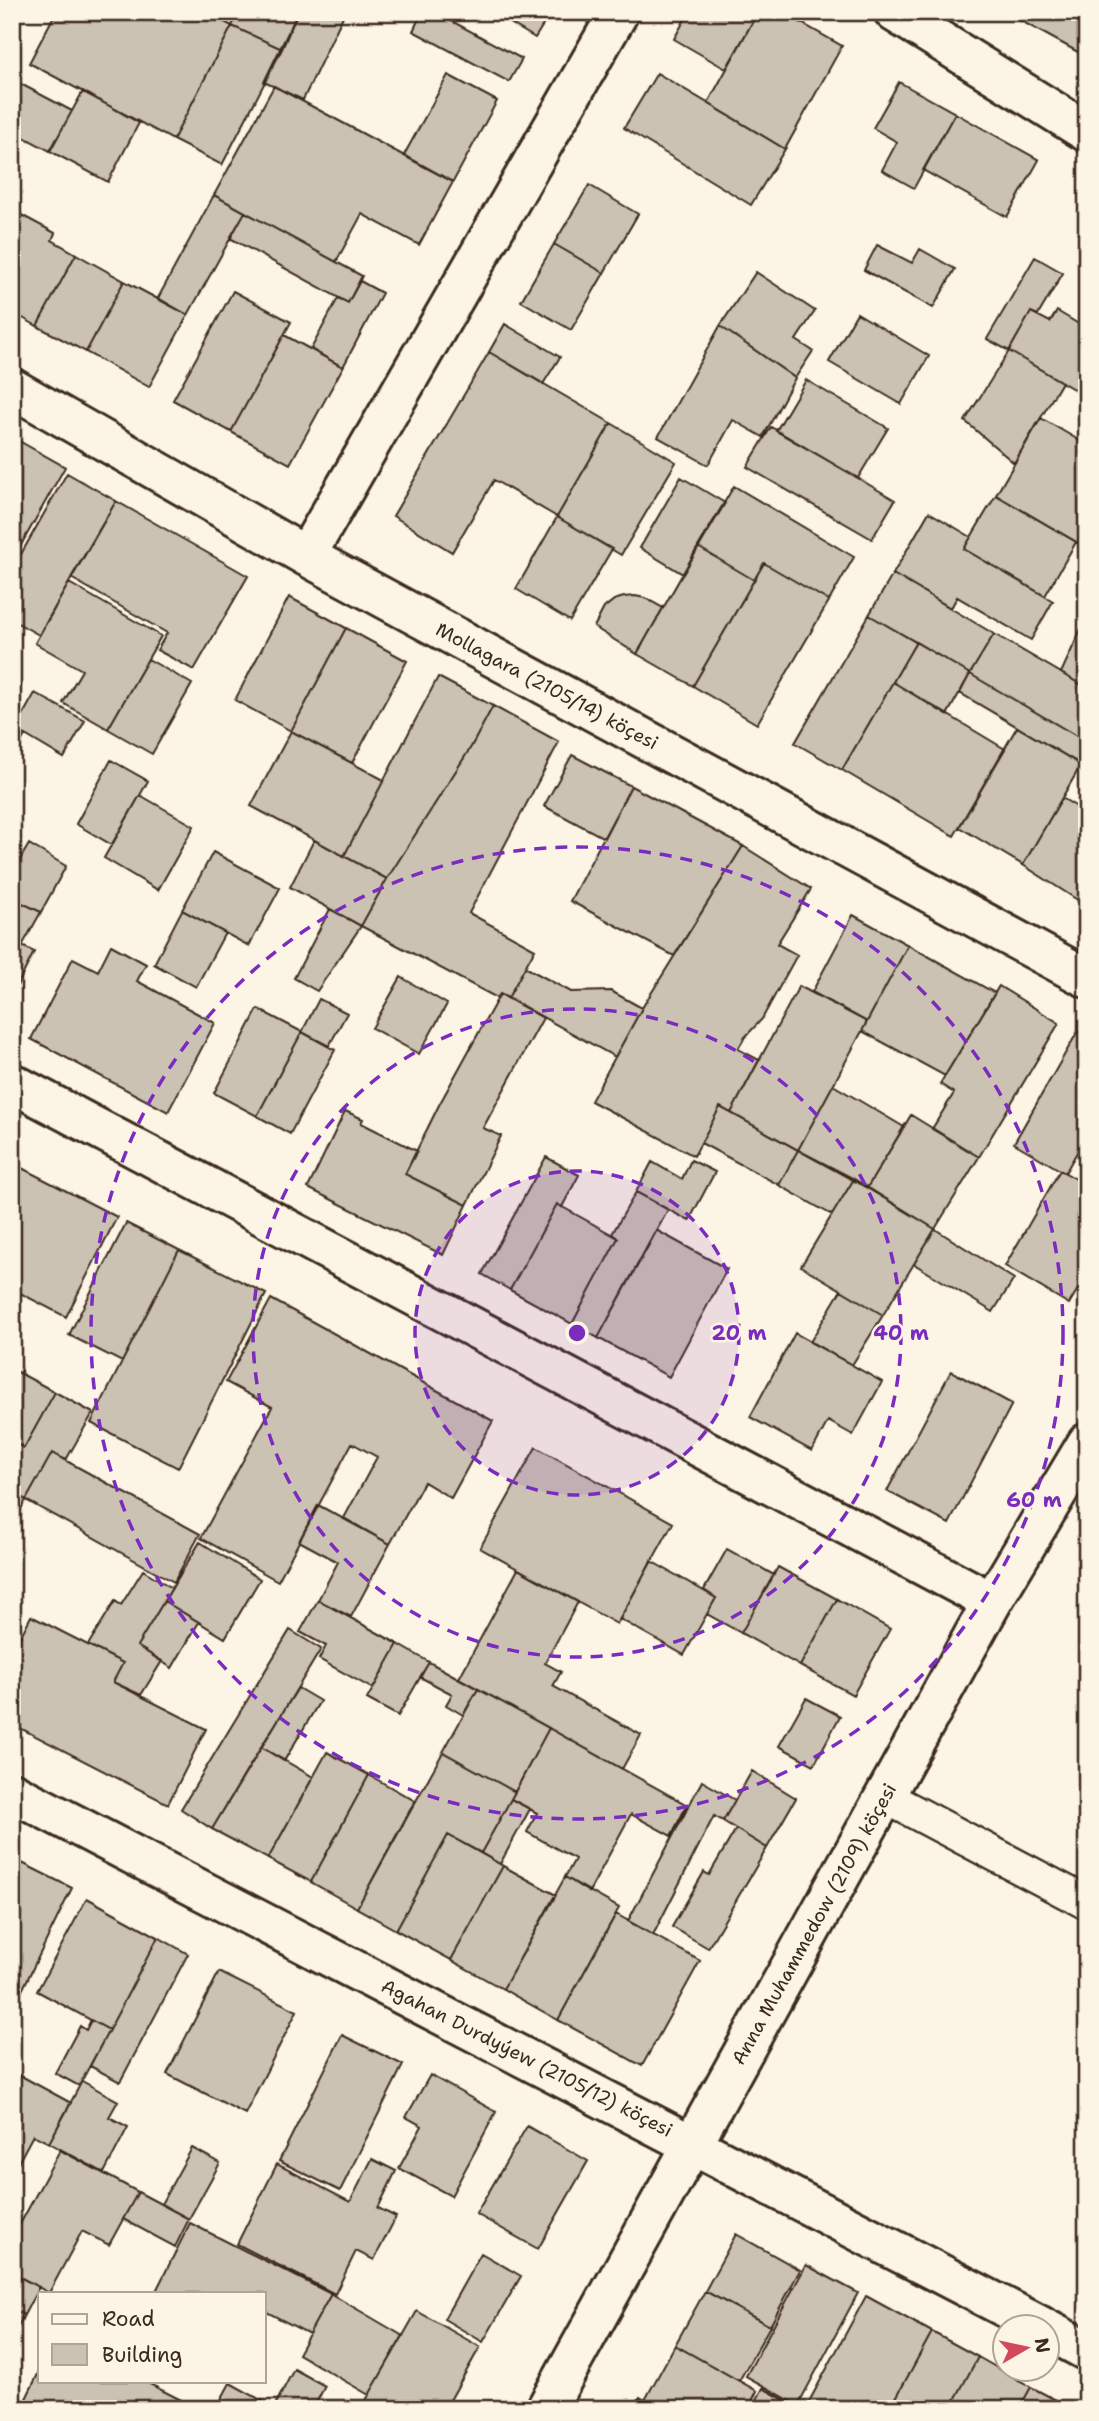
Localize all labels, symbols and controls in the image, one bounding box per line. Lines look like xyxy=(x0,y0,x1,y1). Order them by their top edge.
street label: Mollagara (2105/14) köçesi xyxy=(431,617,663,755)
text: 20 m xyxy=(711,1319,767,1347)
text: 40 m xyxy=(873,1319,929,1347)
centre of rings xyxy=(565,1321,589,1345)
text: 60 m xyxy=(1006,1486,1062,1514)
street label: Anna Muhammedow (2109) köçesi xyxy=(726,1779,902,2069)
street label: Agahan Durdyýew (2105/12) köçesi xyxy=(377,1973,677,2143)
legend xyxy=(38,2292,266,2382)
text: Road xyxy=(102,2305,155,2333)
north arrow xyxy=(990,2312,1060,2382)
text: N xyxy=(1029,2336,1056,2355)
text: Building xyxy=(102,2341,182,2369)

